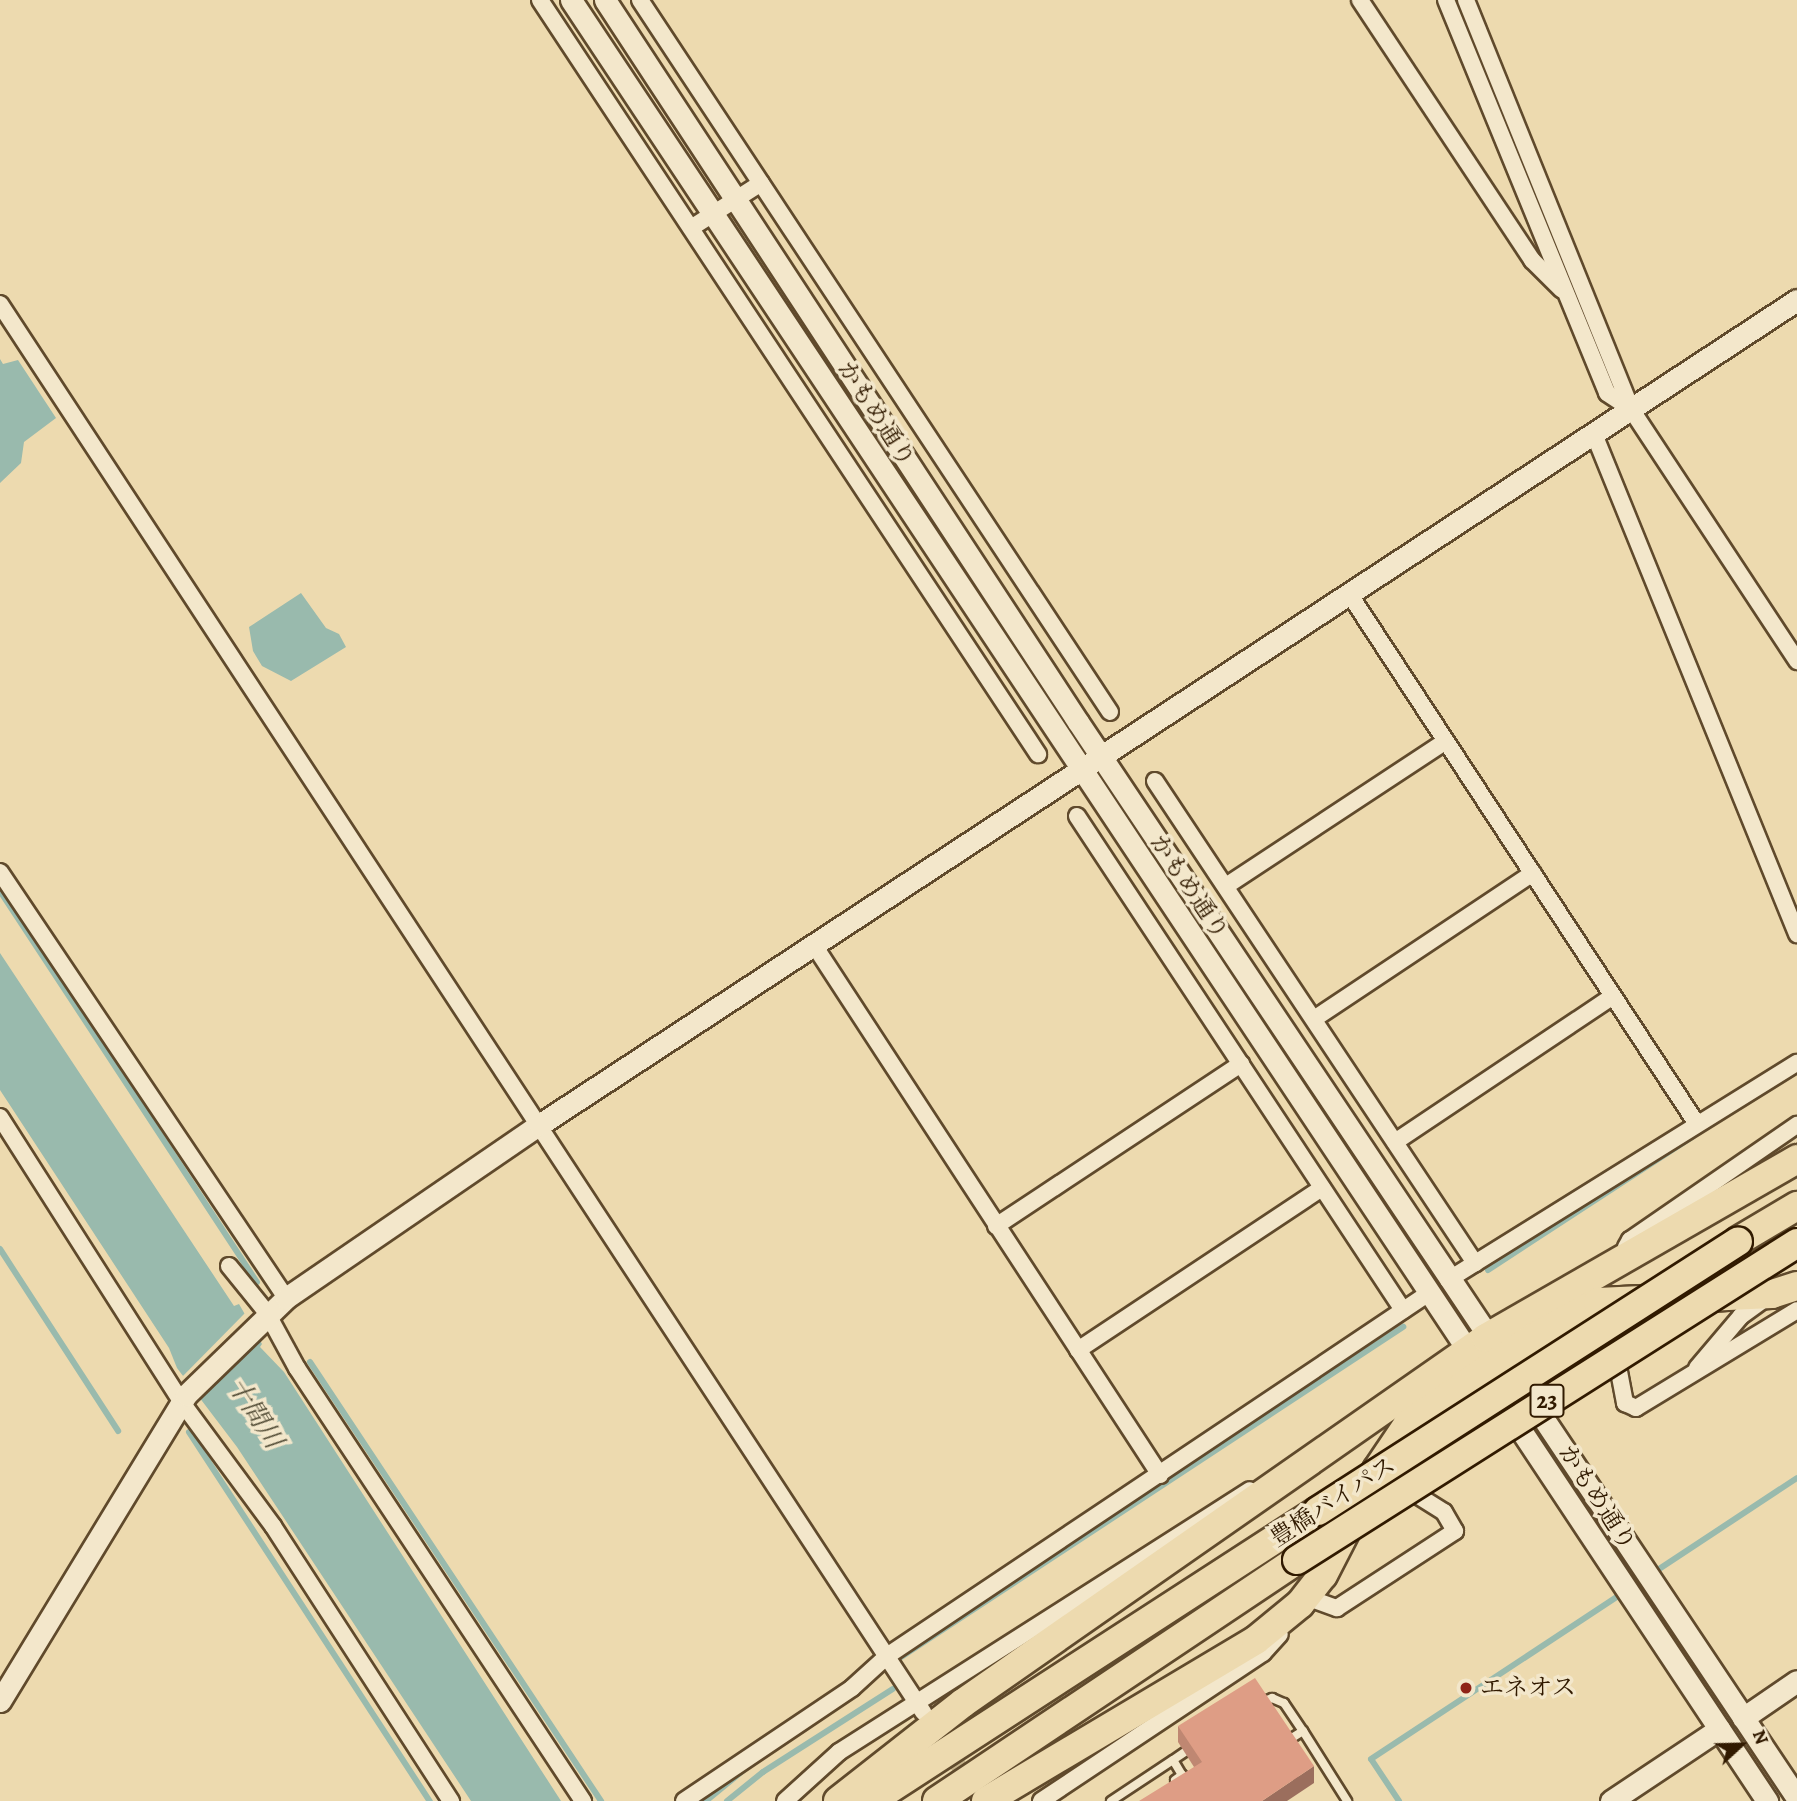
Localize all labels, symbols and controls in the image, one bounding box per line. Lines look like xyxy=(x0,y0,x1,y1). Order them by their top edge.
street label: かもめ通り xyxy=(831,356,921,472)
street label: かもめ通り xyxy=(1144,829,1234,945)
water label: 十間川 xyxy=(221,1372,289,1454)
road number: 23 xyxy=(1530,1382,1564,1420)
street label: かもめ通り xyxy=(1552,1440,1642,1556)
street label: 豊橋バイパス xyxy=(1265,1451,1401,1553)
place label: エネオス xyxy=(1480,1674,1576,1702)
marker: エネオス xyxy=(1458,1680,1474,1696)
north arrow xyxy=(1706,1710,1776,1780)
text: N xyxy=(1746,1726,1775,1748)

